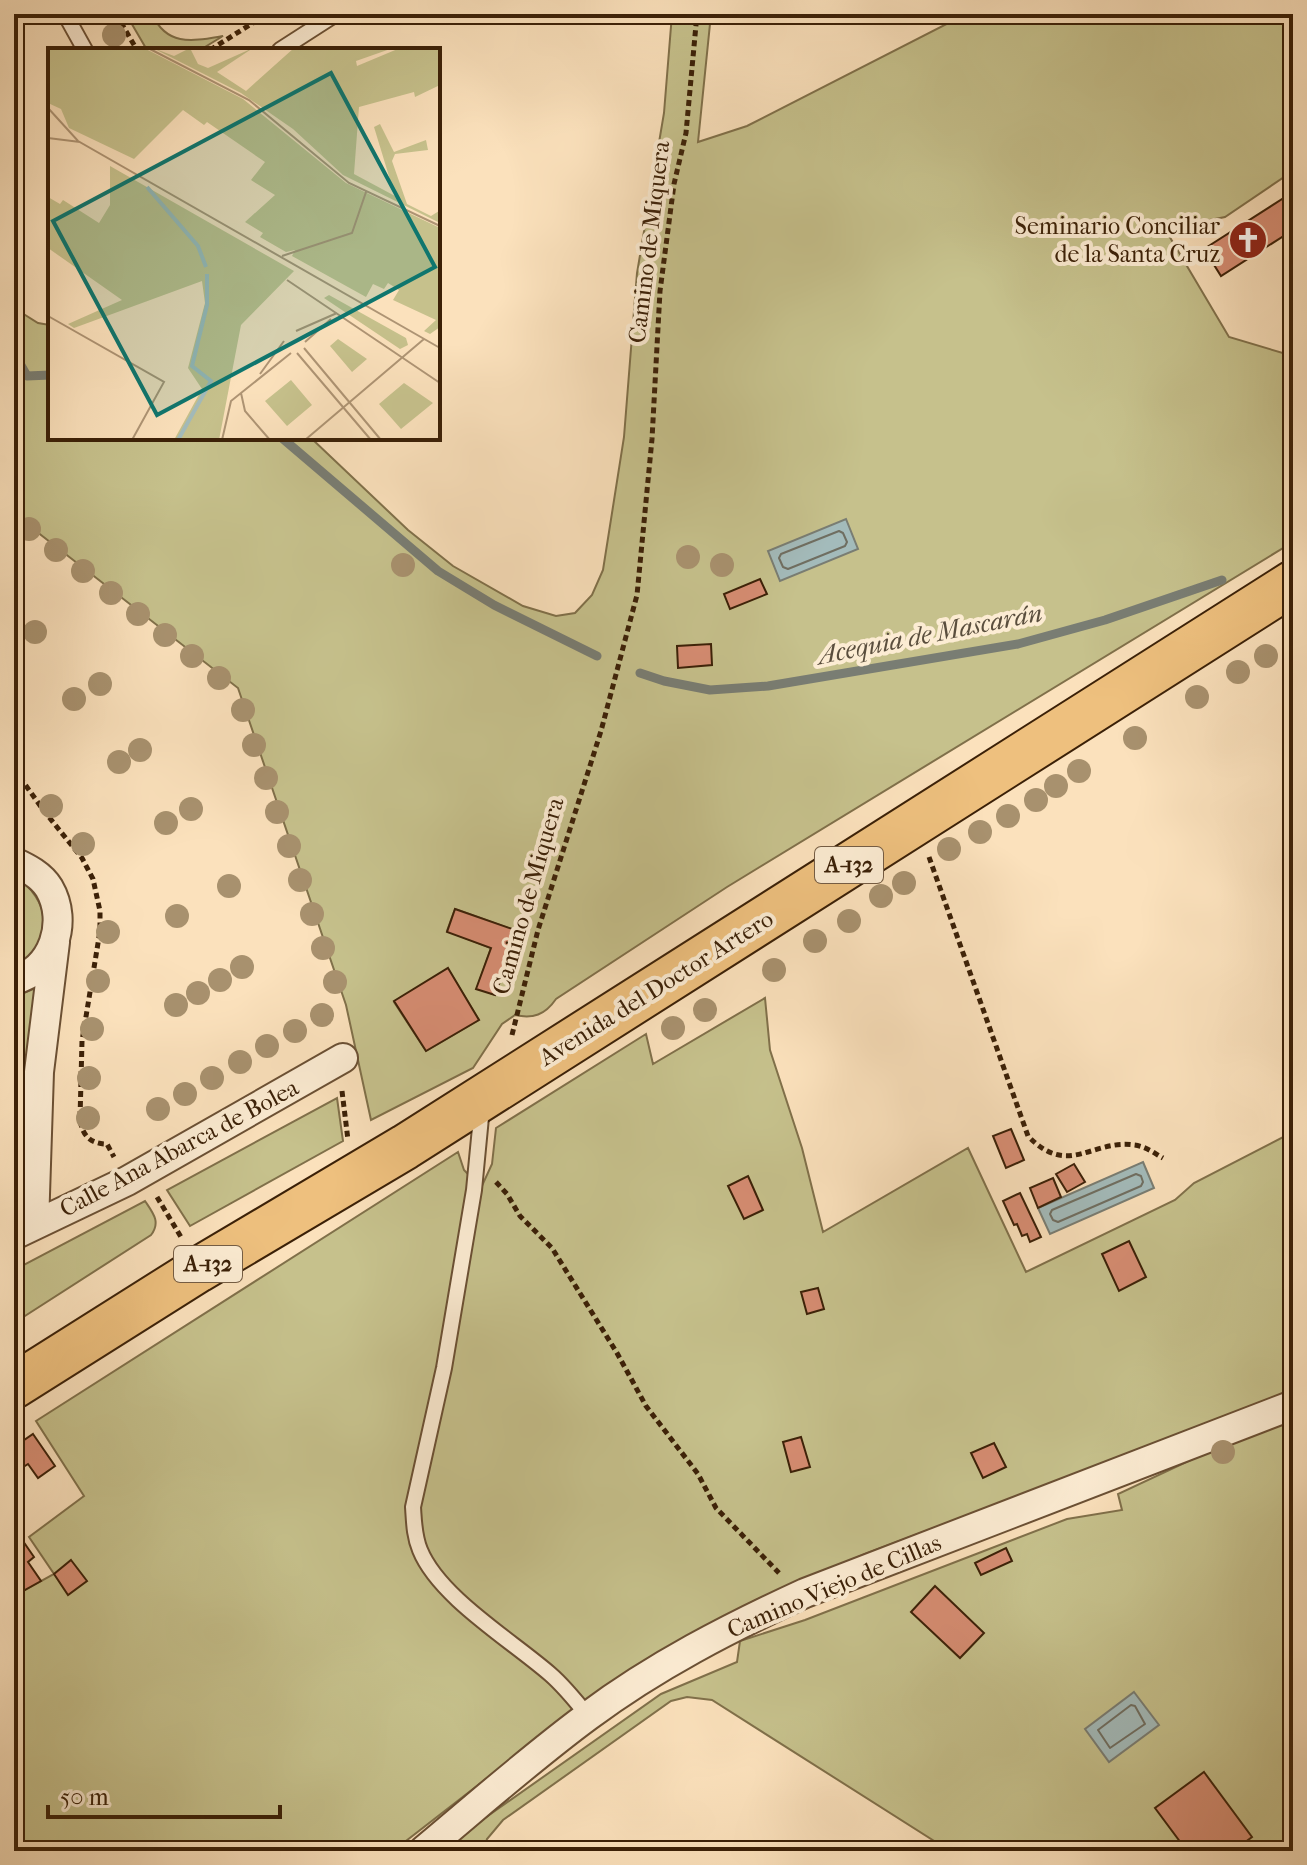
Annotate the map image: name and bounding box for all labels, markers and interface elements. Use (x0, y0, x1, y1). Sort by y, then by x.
inset map (48, 48, 440, 440)
street label: Camino de Miquera (623, 138, 675, 345)
place label: Seminario Conciliar de la Santa Cruz (1015, 212, 1221, 268)
church icon: Seminario Conciliar de la Santa Cruz (1227, 219, 1269, 261)
water label: Acequia de Mascarán (812, 597, 1045, 672)
street label: Camino de Miquera (486, 793, 570, 998)
road number: A-132 (815, 847, 883, 883)
street label: Avenida del Doctor Artero (533, 904, 778, 1072)
street label: Calle Ana Abarca de Bolea (55, 1073, 304, 1223)
road number: A-132 (174, 1246, 242, 1282)
street label: Camino Viejo de Cillas (723, 1528, 945, 1644)
scale bar (48, 1769, 280, 1819)
text: 50 m (60, 1783, 109, 1811)

